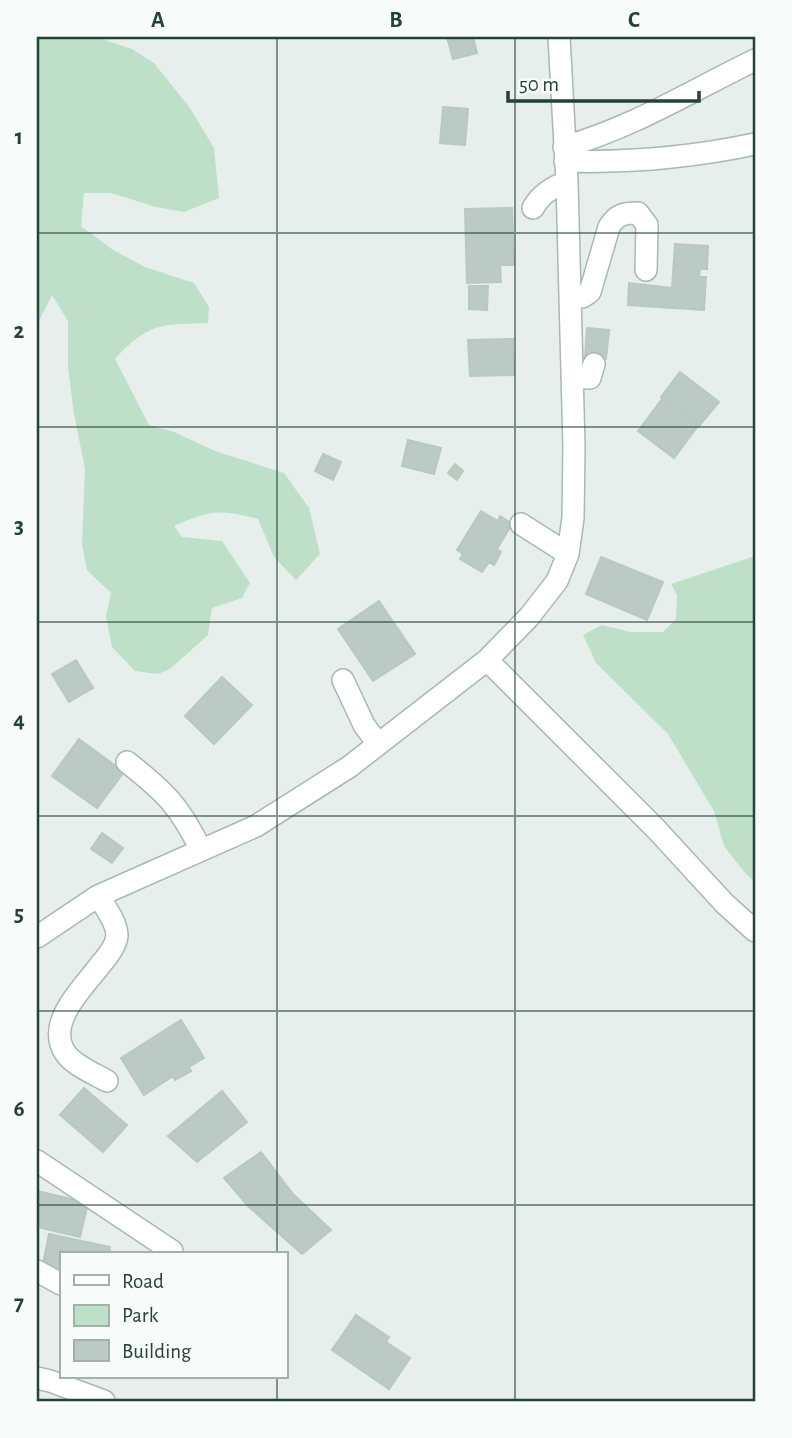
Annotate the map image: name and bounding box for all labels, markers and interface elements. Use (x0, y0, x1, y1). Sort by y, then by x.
text: A (151, 9, 165, 32)
text: B (389, 9, 403, 32)
text: C (628, 9, 640, 32)
scale bar (508, 60, 699, 104)
text: 50 m (519, 74, 559, 95)
text: 1 (15, 126, 23, 149)
text: 2 (14, 320, 25, 343)
text: 3 (14, 515, 24, 538)
text: 4 (13, 709, 25, 732)
text: 5 (14, 903, 24, 926)
text: 6 (13, 1098, 25, 1121)
legend (60, 1252, 287, 1378)
text: Road (122, 1271, 164, 1292)
text: 7 (14, 1292, 24, 1315)
text: Park (122, 1305, 159, 1326)
text: Building (122, 1341, 192, 1362)

